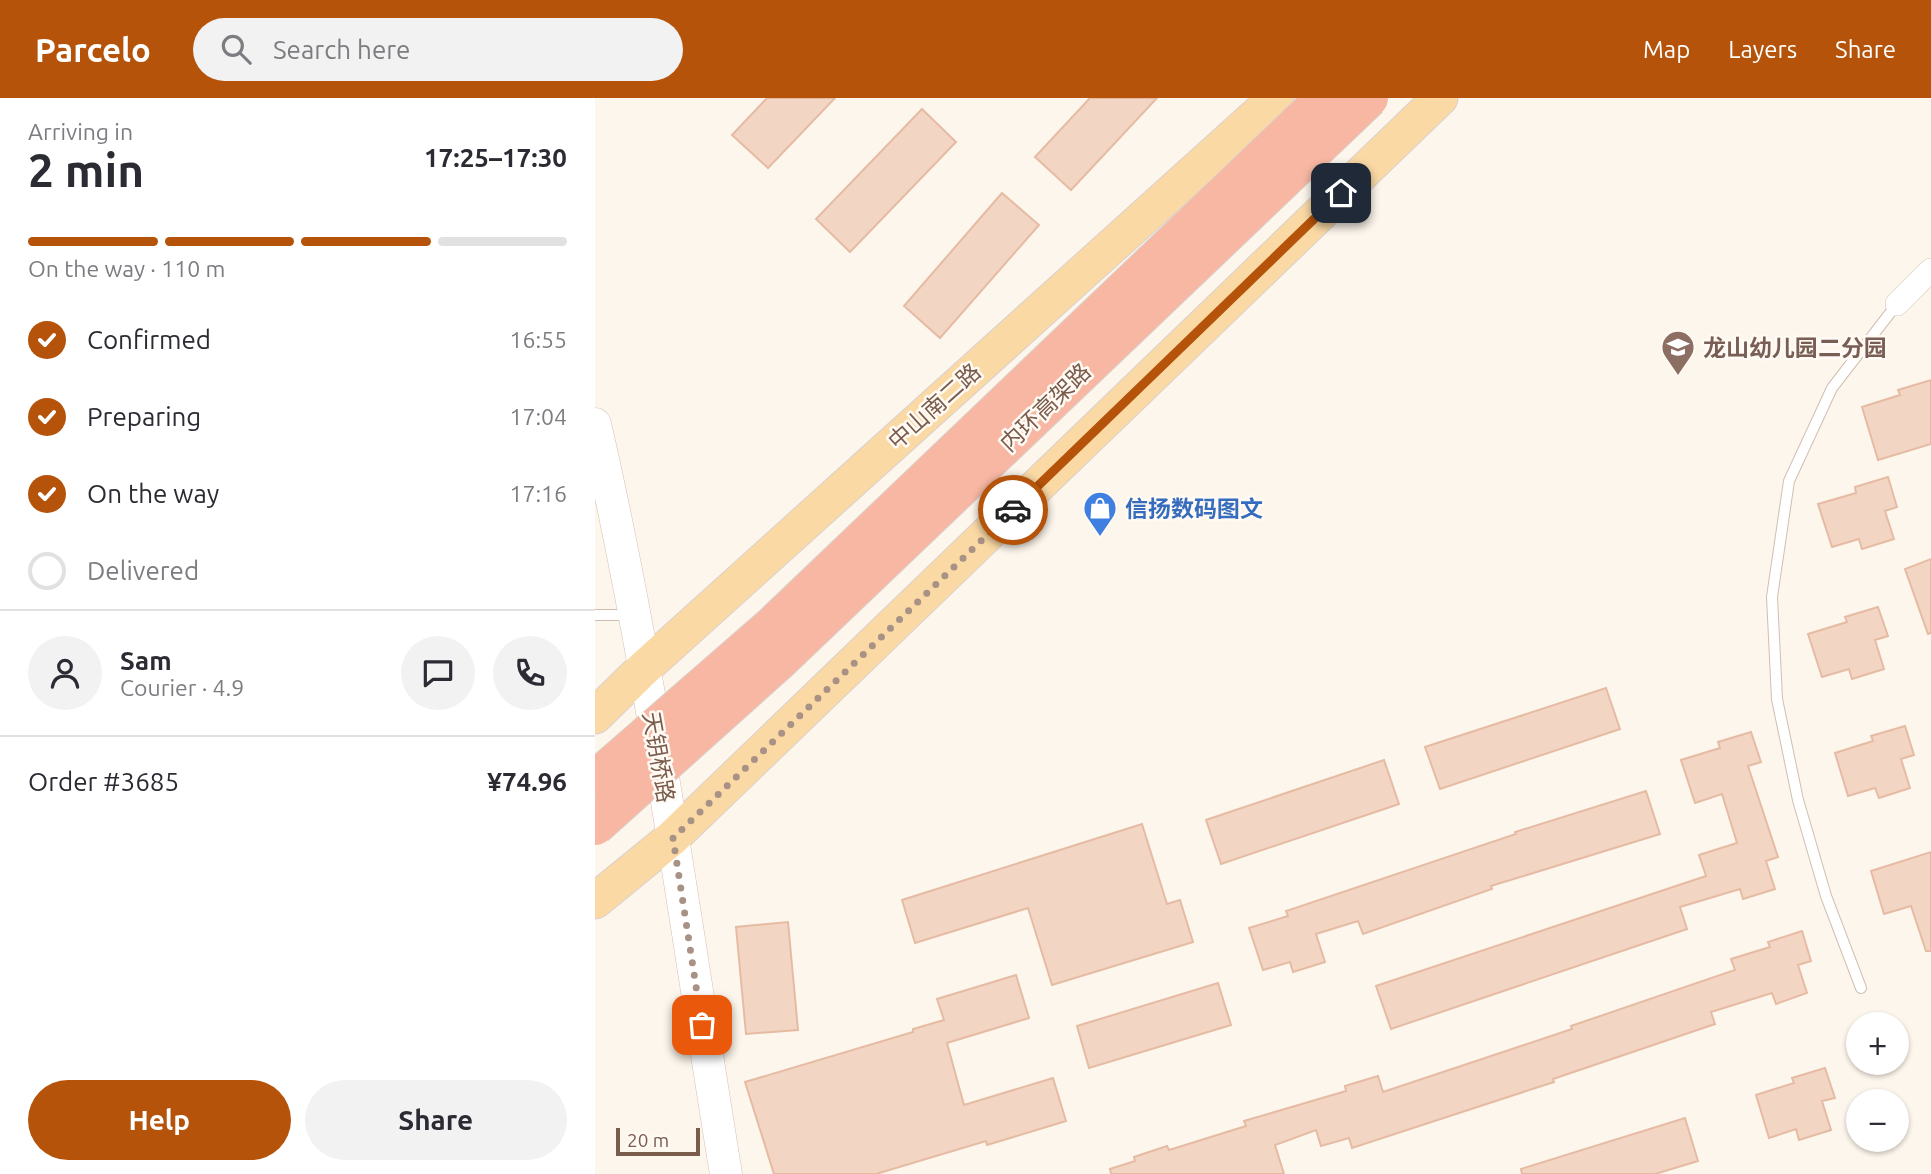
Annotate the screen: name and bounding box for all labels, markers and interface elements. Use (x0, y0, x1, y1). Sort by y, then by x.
search box (193, 18, 683, 81)
icon: search (217, 30, 255, 68)
text: Parcelo (35, 31, 151, 68)
text: Search here (273, 35, 410, 64)
text: Map (1643, 36, 1690, 63)
text: Layers (1728, 36, 1797, 63)
text: Share (1835, 36, 1896, 63)
text: Arriving in (28, 119, 133, 144)
text: 17:25–17:30 (424, 143, 567, 172)
text: 2 min (28, 144, 144, 196)
pin (1311, 163, 1371, 223)
icon: home (1322, 174, 1360, 212)
text: On the way · 110 m (28, 256, 225, 281)
icon: check (28, 321, 66, 359)
text: Confirmed (87, 325, 211, 354)
text: 16:55 (509, 327, 567, 352)
school or university icon: 龙山幼儿园二分园 (1659, 328, 1697, 377)
place label: 龙山幼儿园二分园 (1703, 335, 1887, 360)
street label: 中山南二路 (883, 358, 985, 454)
street label: 内环高架路 (995, 358, 1095, 456)
icon: check (28, 398, 66, 436)
text: Preparing (87, 402, 201, 431)
text: 17:04 (509, 404, 567, 429)
icon: check (28, 475, 66, 513)
courier (978, 475, 1048, 545)
text: On the way (87, 479, 219, 508)
text: 17:16 (509, 481, 567, 506)
shop icon: 信扬数码图文 (1081, 489, 1119, 538)
icon: car (994, 491, 1032, 529)
place label: 信扬数码图文 (1125, 496, 1263, 521)
text: Delivered (87, 556, 199, 585)
button: person (28, 636, 102, 710)
button: chat (401, 636, 475, 710)
button: phone (493, 636, 567, 710)
text: Sam (120, 646, 172, 675)
text: Courier · 4.9 (120, 675, 244, 700)
street label: 天钥桥路 (639, 710, 679, 804)
text: Order #3685 (28, 767, 179, 796)
text: ¥74.96 (487, 767, 567, 796)
pin (672, 995, 732, 1055)
icon: bag (683, 1006, 721, 1044)
map controls (1846, 1012, 1909, 1152)
button: + (1846, 1012, 1909, 1075)
button: Help (28, 1080, 291, 1160)
button: Share (305, 1080, 567, 1160)
button: − (1846, 1089, 1909, 1152)
scale bar (616, 1125, 700, 1157)
text: 20 m (627, 1129, 669, 1151)

